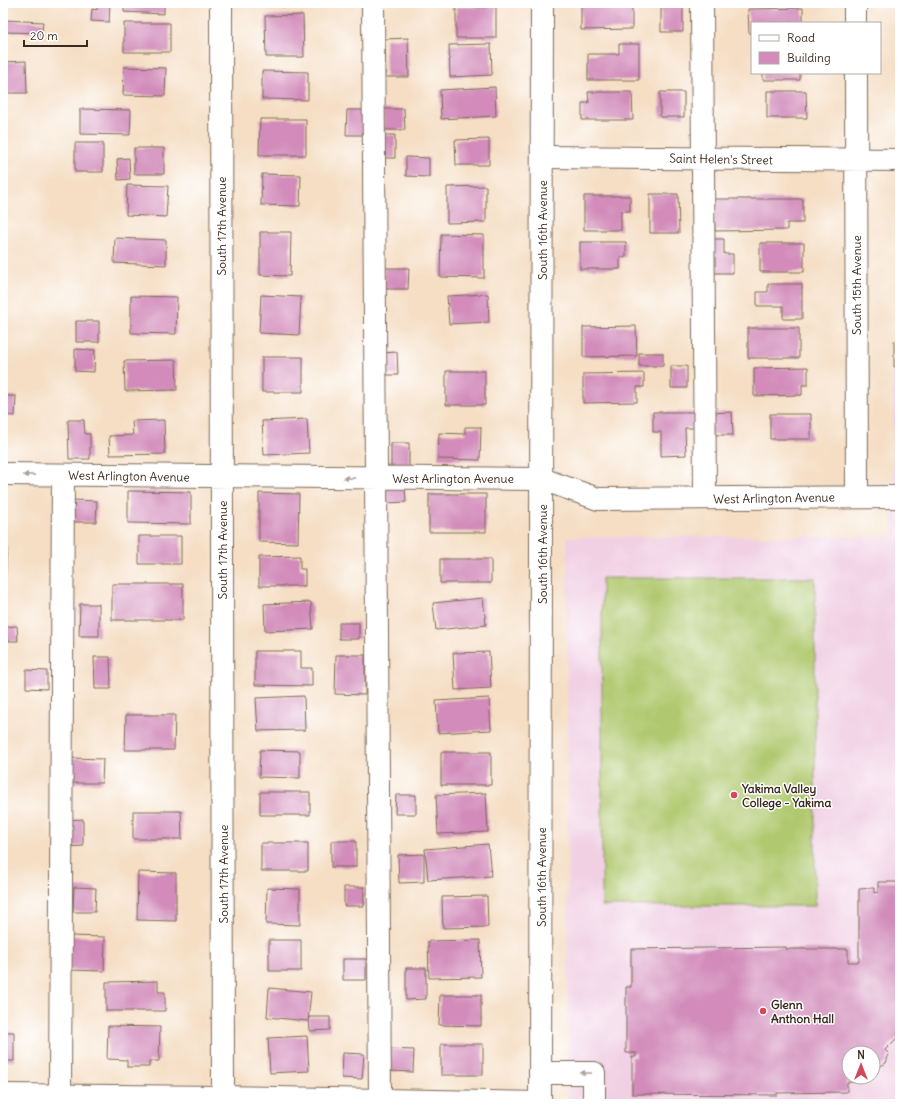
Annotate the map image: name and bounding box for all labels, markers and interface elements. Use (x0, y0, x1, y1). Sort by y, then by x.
scale bar (24, 22, 87, 48)
legend (751, 22, 881, 74)
text: 20 m (30, 28, 58, 43)
text: Road (787, 30, 815, 45)
text: Building (787, 50, 831, 65)
street label: Saint Helen's Street (669, 151, 773, 167)
street label: South 17th Avenue (214, 177, 229, 275)
street label: South 16th Avenue (535, 180, 550, 280)
street label: South 15th Avenue (849, 235, 864, 335)
street label: West Arlington Avenue (68, 467, 190, 485)
street label: West Arlington Avenue (392, 471, 514, 486)
one-way arrow (22, 472, 35, 478)
one-way arrow (343, 474, 355, 481)
street label: West Arlington Avenue (713, 489, 835, 507)
street label: South 17th Avenue (215, 501, 230, 599)
street label: South 16th Avenue (535, 504, 550, 604)
place label: Yakima Valley College - Yakima (741, 781, 831, 811)
marker: Yakima Valley College - Yakima (729, 790, 739, 800)
street label: South 17th Avenue (216, 825, 231, 923)
street label: South 16th Avenue (534, 827, 549, 927)
place label: Glenn Anthon Hall (771, 997, 834, 1026)
marker: Glenn Anthon Hall (758, 1006, 768, 1016)
north arrow (841, 1045, 881, 1085)
text: N (857, 1048, 865, 1062)
one-way arrow (579, 1070, 592, 1076)

